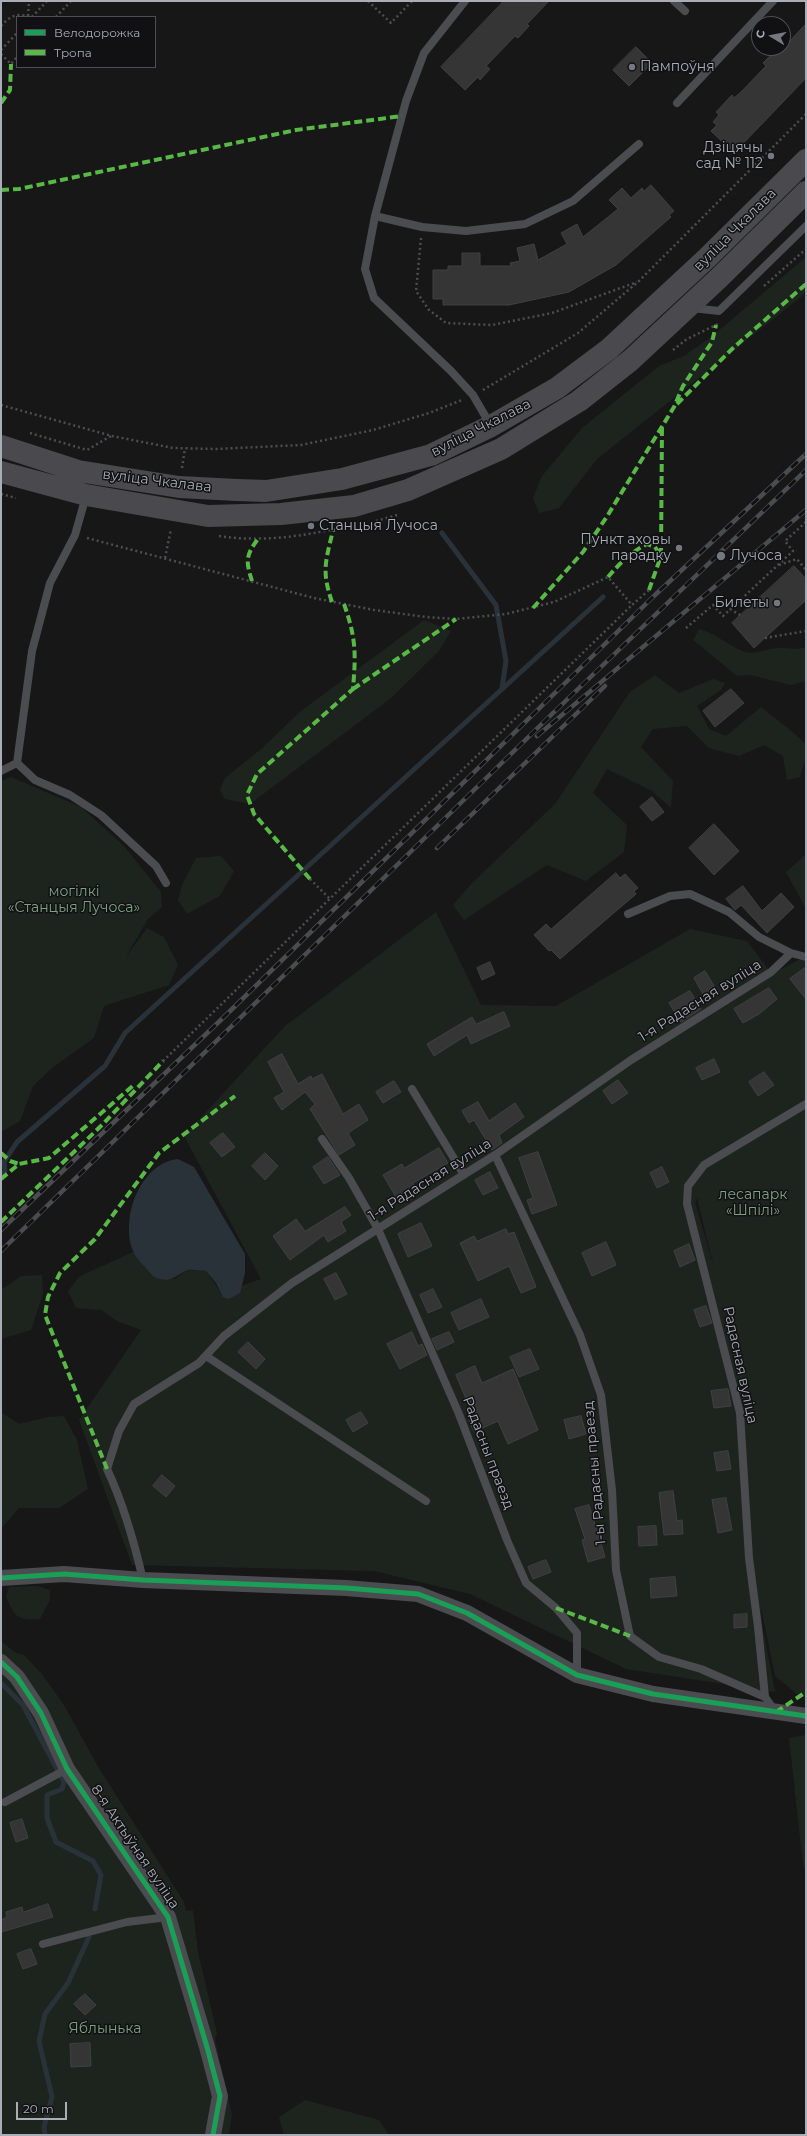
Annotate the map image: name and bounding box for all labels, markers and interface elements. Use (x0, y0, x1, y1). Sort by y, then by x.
legend (16, 16, 156, 68)
north arrow (751, 16, 791, 56)
text: Велодорожка (54, 25, 140, 40)
text: С (753, 29, 768, 39)
text: Тропа (54, 45, 92, 60)
place label: Пампоўня (640, 59, 715, 75)
marker: Пампоўня (627, 62, 637, 72)
place label: Дзіцячы сад № 112 (696, 140, 763, 172)
marker: Дзіцячы сад № 112 (766, 151, 776, 161)
street label: вуліца Чкалава (690, 185, 780, 275)
street label: вуліца Чкалава (428, 396, 534, 460)
street label: вуліца Чкалава (101, 466, 213, 496)
place label: Станцыя Лучоса (319, 518, 438, 534)
marker: Станцыя Лучоса (306, 521, 316, 531)
place label: Пункт аховы парадку (580, 532, 671, 564)
marker: Пункт аховы парадку (674, 543, 684, 553)
place label: Лучоса (730, 548, 782, 564)
marker: Лучоса (715, 550, 727, 562)
place label: Билеты (714, 595, 769, 611)
marker: Билеты (772, 598, 782, 608)
park label: могілкі «Станцыя Лучоса» (8, 884, 140, 916)
street label: 1-я Радасная вуліца (636, 956, 764, 1046)
street label: 1-я Радасная вуліца (366, 1135, 494, 1225)
park label: лесапарк «Шпілі» (719, 1187, 787, 1220)
street label: Радасная вуліца (719, 1305, 761, 1425)
street label: Радасны праезд (459, 1394, 517, 1512)
street label: 1-ы Радасны праезд (580, 1400, 610, 1546)
street label: 8-я Актыўная вуліца (87, 1782, 183, 1912)
park label: Яблынька (69, 2021, 141, 2037)
scale bar (18, 2094, 69, 2120)
text: 20 m (23, 2101, 54, 2116)

